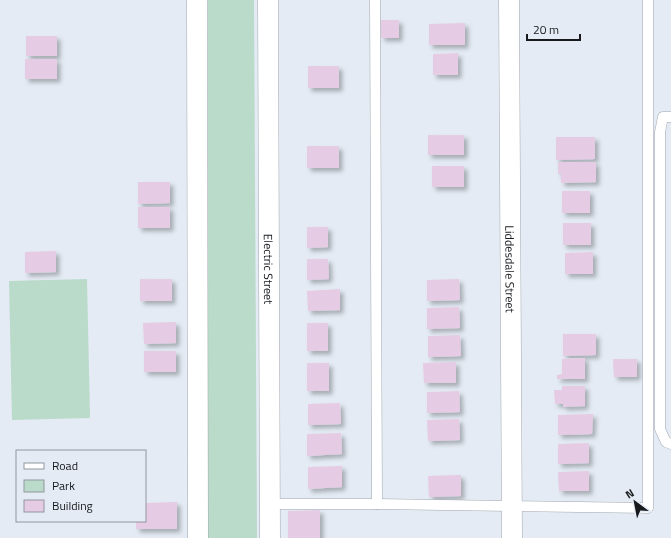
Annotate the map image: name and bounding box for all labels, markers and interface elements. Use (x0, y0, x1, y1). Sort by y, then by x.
scale bar (527, 16, 580, 42)
text: 20 m (533, 20, 559, 39)
street label: Liddesdale Street (501, 225, 520, 314)
street label: Electric Street (259, 234, 279, 305)
legend (16, 450, 146, 522)
text: Road (52, 456, 78, 475)
text: Park (52, 476, 75, 495)
north arrow (615, 482, 655, 522)
text: N (622, 485, 637, 502)
text: Building (52, 496, 93, 515)

